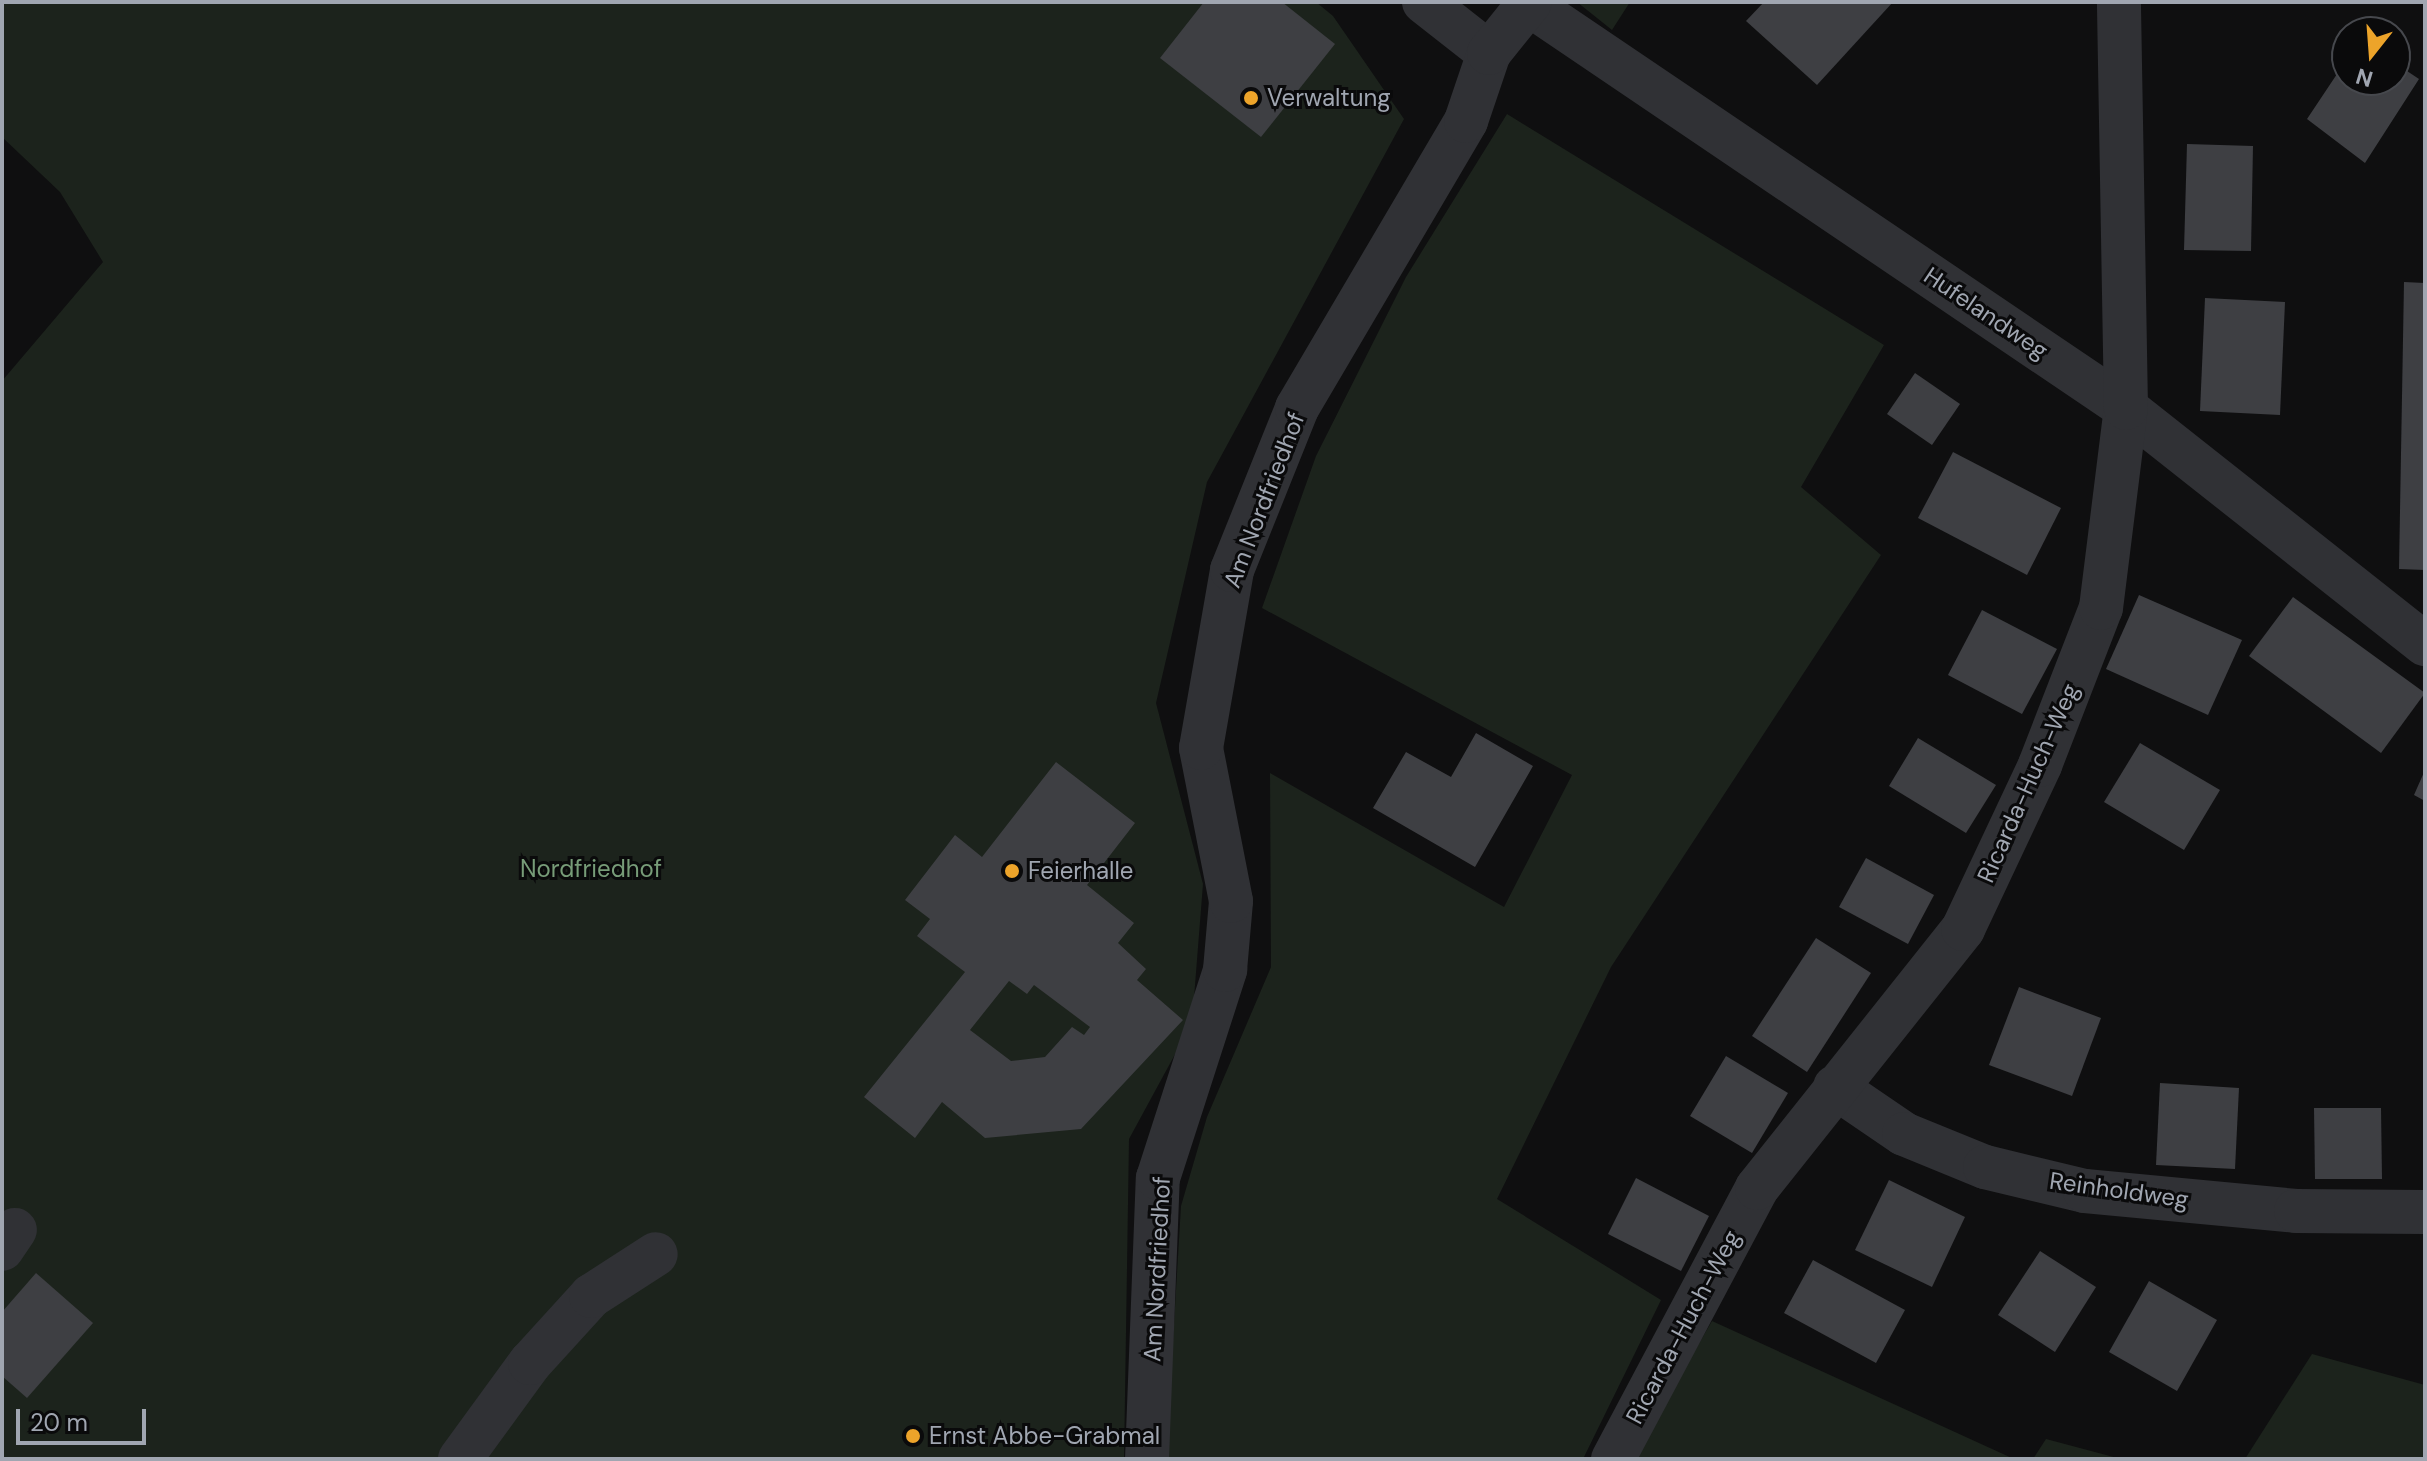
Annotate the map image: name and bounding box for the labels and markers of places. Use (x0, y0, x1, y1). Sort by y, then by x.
place label: Verwaltung (1267, 84, 1391, 112)
marker: Verwaltung (1242, 89, 1260, 107)
place label: Feierhalle (1028, 857, 1133, 885)
marker: Feierhalle (1003, 862, 1021, 880)
place label: Ernst Abbe-Grabmal (929, 1422, 1160, 1450)
marker: Ernst Abbe-Grabmal (904, 1427, 922, 1445)

